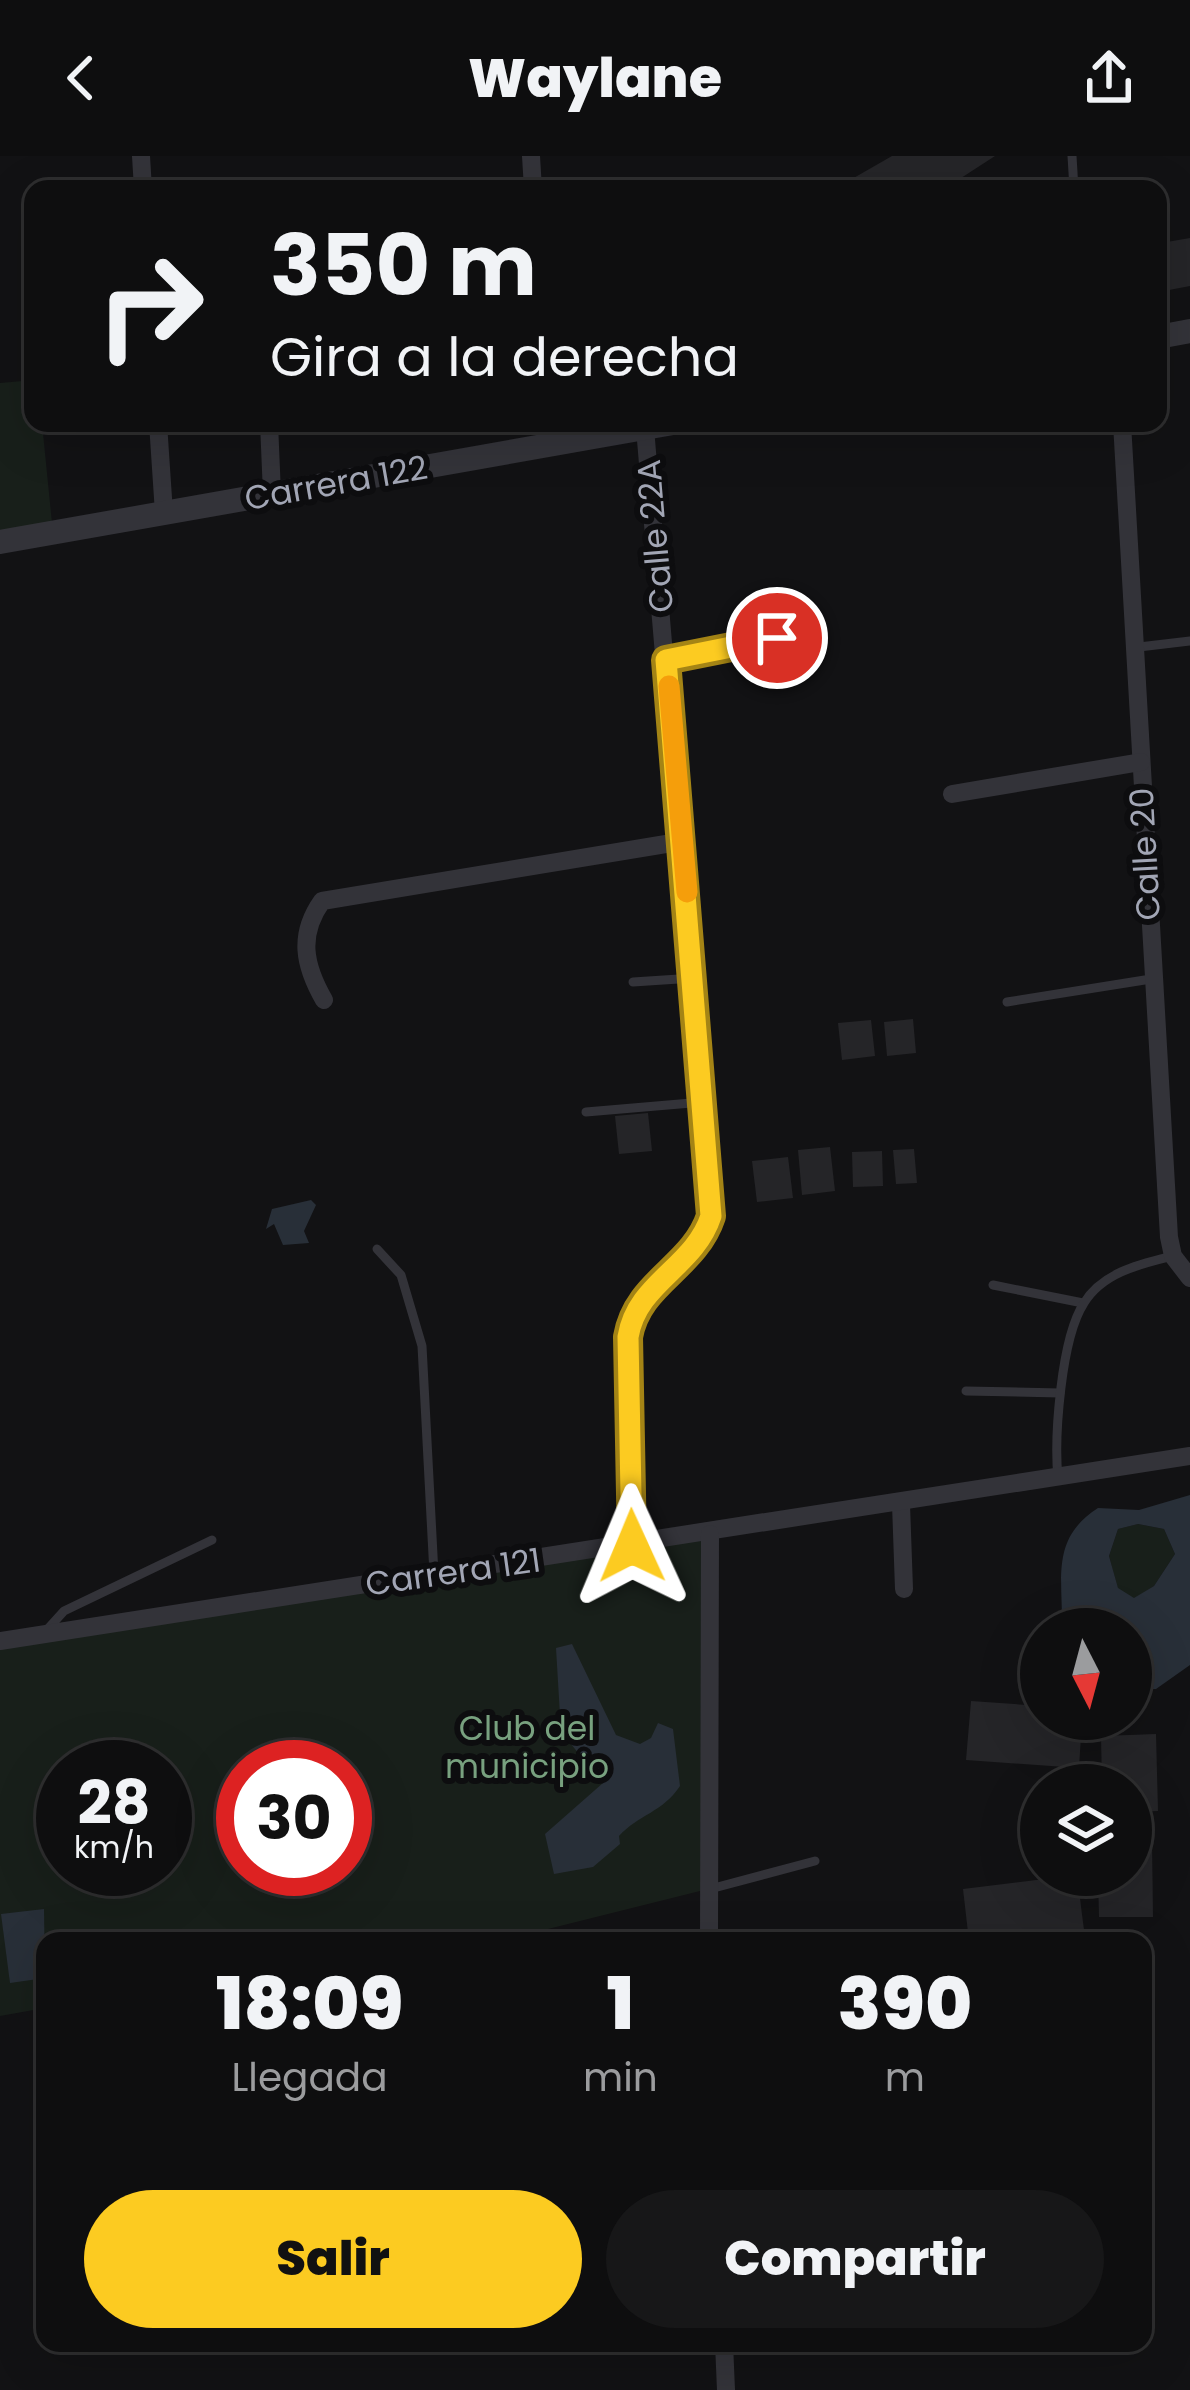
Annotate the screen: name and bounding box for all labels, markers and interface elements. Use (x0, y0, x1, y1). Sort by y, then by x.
text: Waylane (468, 40, 722, 116)
icon: back (48, 45, 114, 111)
icon: share (1076, 45, 1142, 111)
text: 350 m (270, 207, 537, 324)
icon: right (72, 228, 228, 384)
text: Gira a la derecha (270, 319, 739, 395)
street label: Carrera 122 (241, 444, 431, 522)
street label: Calle 22A (625, 458, 685, 614)
pin (726, 587, 828, 689)
icon: arrive (744, 605, 810, 671)
street label: Calle 20 (1118, 786, 1172, 922)
position arrow (569, 1483, 695, 1609)
street label: Carrera 121 (362, 1536, 544, 1608)
north arrow (1020, 1608, 1152, 1740)
map controls (1020, 1608, 1152, 1896)
park label: Club del municipio (445, 1705, 609, 1790)
speed limit sign: 30 (216, 1740, 372, 1896)
text: 28 (77, 1761, 151, 1845)
button: layers (1020, 1764, 1152, 1896)
text: km/h (74, 1826, 154, 1869)
text: 18:09 (216, 1953, 403, 2054)
text: 1 (606, 1953, 634, 2054)
text: 390 (837, 1953, 972, 2054)
text: Llegada (231, 2050, 388, 2105)
text: min (583, 2050, 658, 2105)
text: m (885, 2050, 925, 2105)
button: Salir (84, 2190, 582, 2328)
button: Compartir (606, 2190, 1104, 2328)

